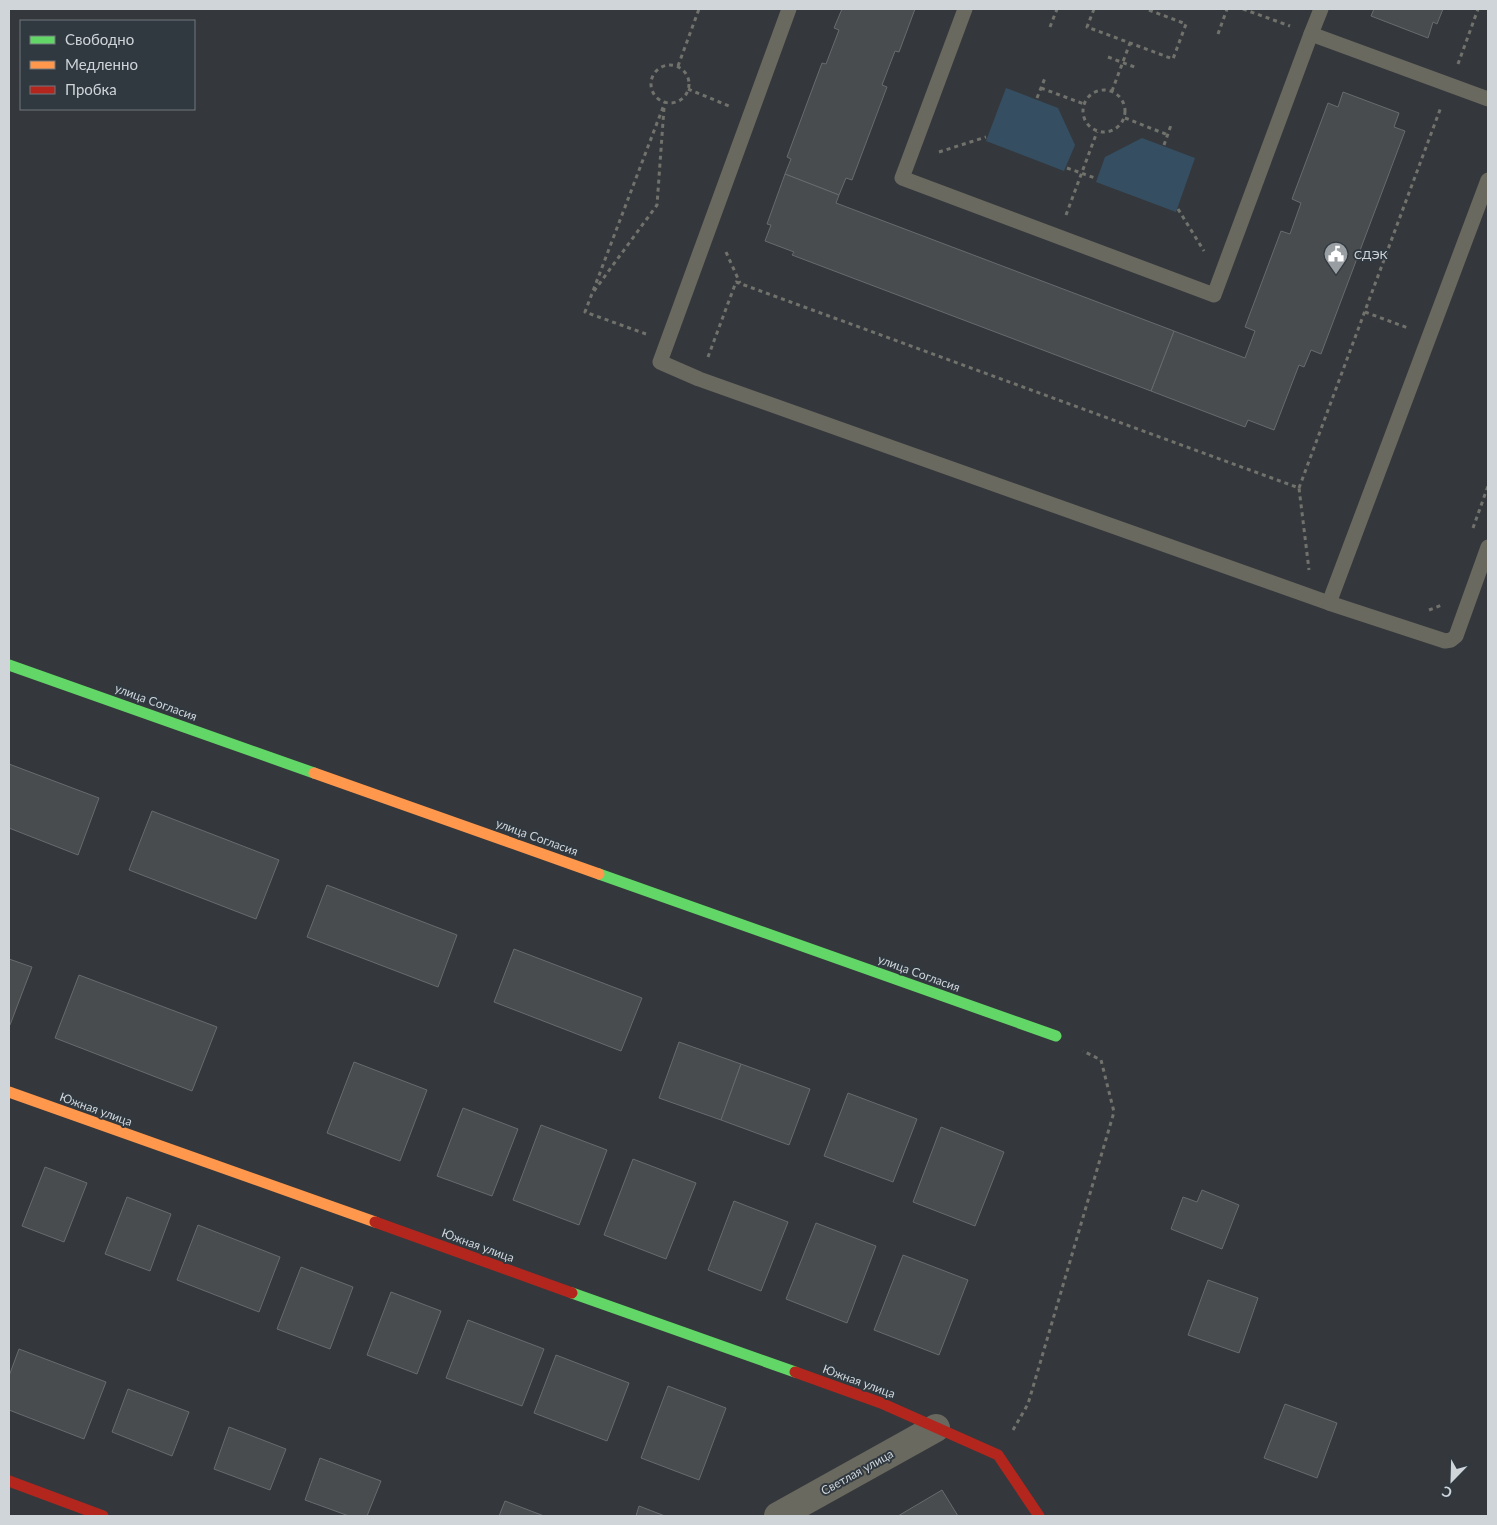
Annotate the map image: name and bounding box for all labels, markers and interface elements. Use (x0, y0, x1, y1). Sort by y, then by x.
legend (20, 20, 195, 110)
text: Свободно (65, 30, 134, 48)
text: Медленно (65, 55, 138, 73)
text: Пробка (65, 80, 117, 98)
public building icon: СДЭК (1323, 241, 1349, 275)
place label: СДЭК (1354, 247, 1388, 262)
street label: улица Согласия (113, 680, 199, 724)
street label: улица Согласия (494, 815, 580, 859)
street label: улица Согласия (876, 951, 962, 995)
street label: Южная улица (58, 1089, 134, 1129)
street label: Южная улица (440, 1225, 516, 1265)
street label: Южная улица (821, 1361, 897, 1401)
street label: Светлая улица (818, 1446, 896, 1498)
north arrow (1427, 1455, 1477, 1505)
text: С (1438, 1483, 1454, 1502)

